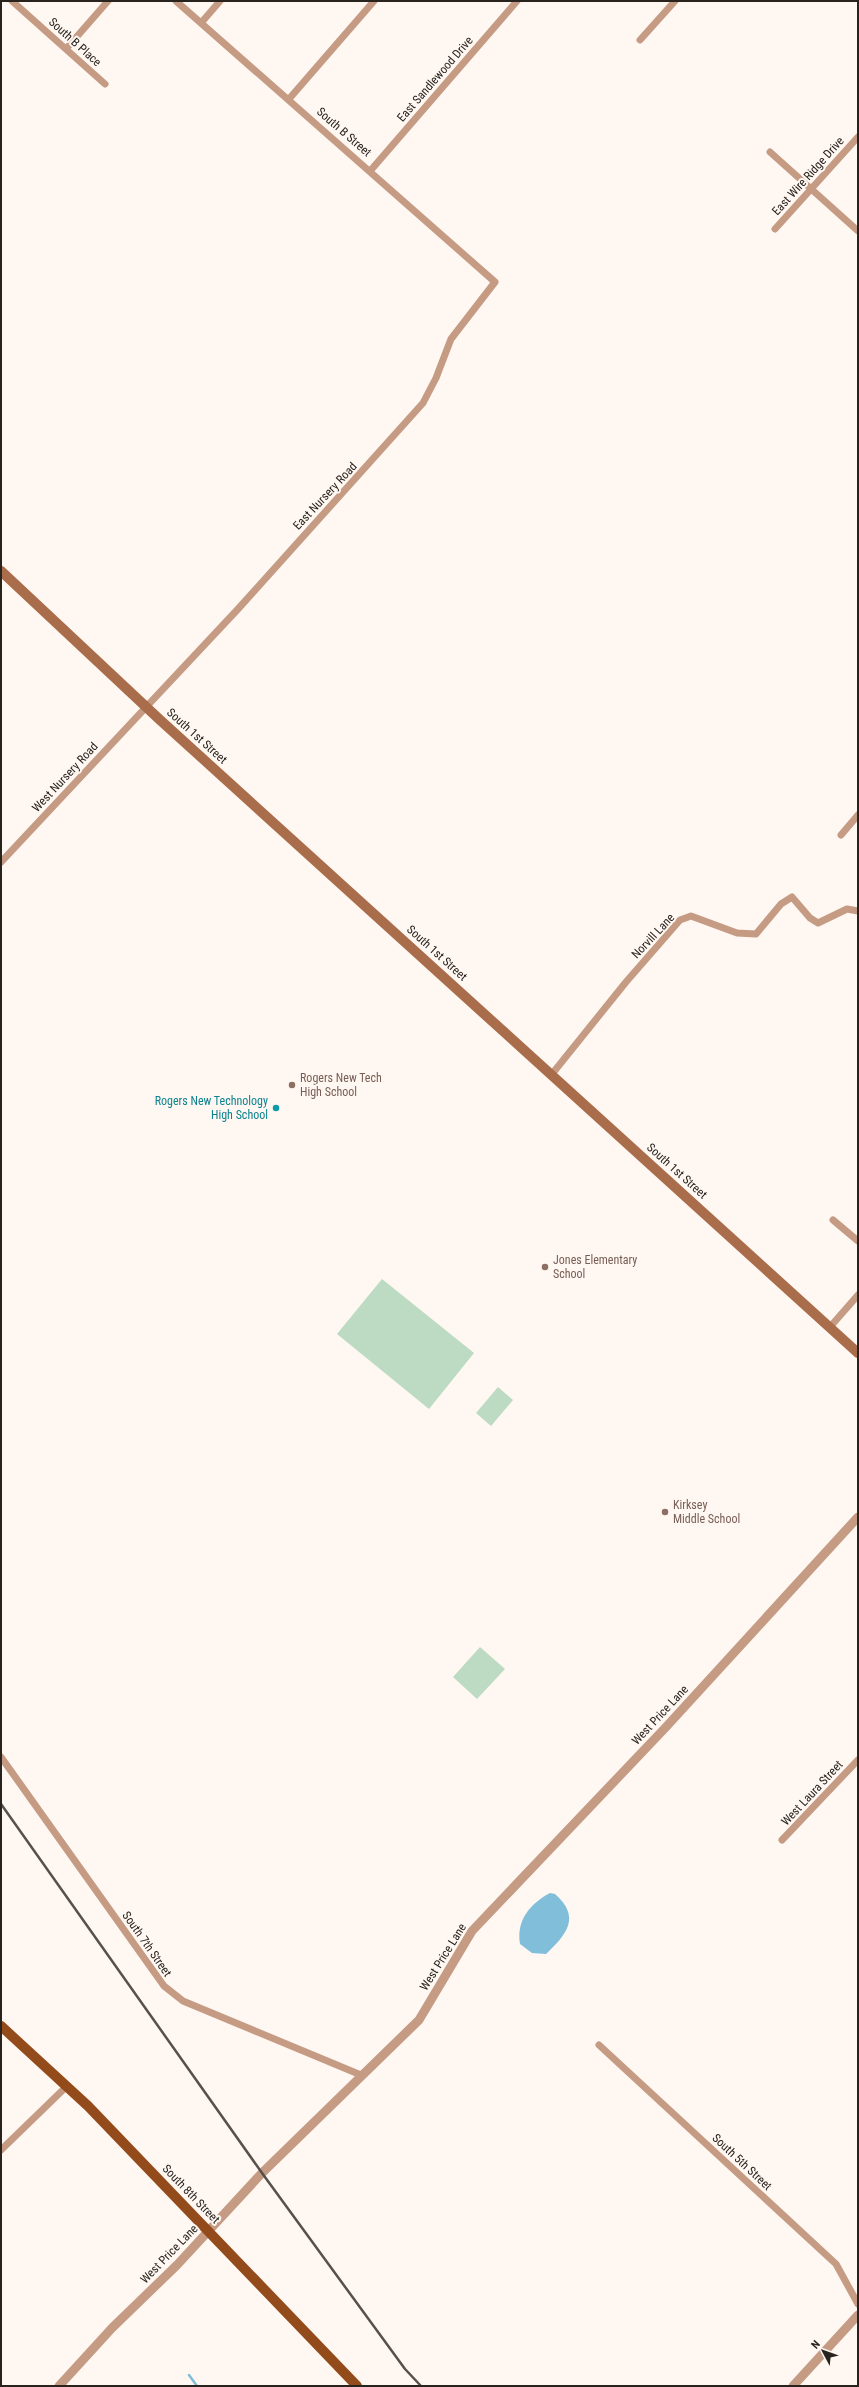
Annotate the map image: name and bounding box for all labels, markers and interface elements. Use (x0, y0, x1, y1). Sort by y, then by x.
street label: South B Place (46, 15, 104, 69)
street label: East Sandlewood Drive (394, 33, 476, 124)
street label: South B Street (314, 105, 374, 160)
street label: East Wire Ridge Drive (769, 134, 847, 218)
street label: East Nursery Road (290, 459, 360, 533)
street label: South 1st Street (164, 705, 230, 767)
street label: West Nursery Road (29, 739, 101, 815)
street label: Norvill Lane (629, 910, 678, 961)
street label: South 1st Street (404, 922, 470, 984)
place label: Rogers New Tech High School (300, 1071, 382, 1099)
marker: Rogers New Tech High School (287, 1080, 297, 1090)
place label: Rogers New Technology High School (155, 1094, 268, 1122)
marker: Rogers New Technology High School (271, 1103, 281, 1113)
street label: South 1st Street (644, 1140, 710, 1202)
place label: Jones Elementary School (553, 1253, 637, 1281)
marker: Jones Elementary School (540, 1262, 550, 1272)
place label: Kirksey Middle School (673, 1498, 740, 1526)
marker: Kirksey Middle School (660, 1507, 670, 1517)
street label: West Price Lane (629, 1682, 691, 1748)
street label: West Laura Street (778, 1757, 846, 1828)
street label: South 7th Street (119, 1909, 175, 1980)
street label: West Price Lane (417, 1921, 469, 1993)
street label: South 5th Street (709, 2131, 775, 2193)
street label: South 8th Street (159, 2162, 223, 2227)
street label: West Price Lane (137, 2221, 201, 2286)
north arrow (803, 2331, 843, 2371)
text: N (809, 2338, 823, 2352)

